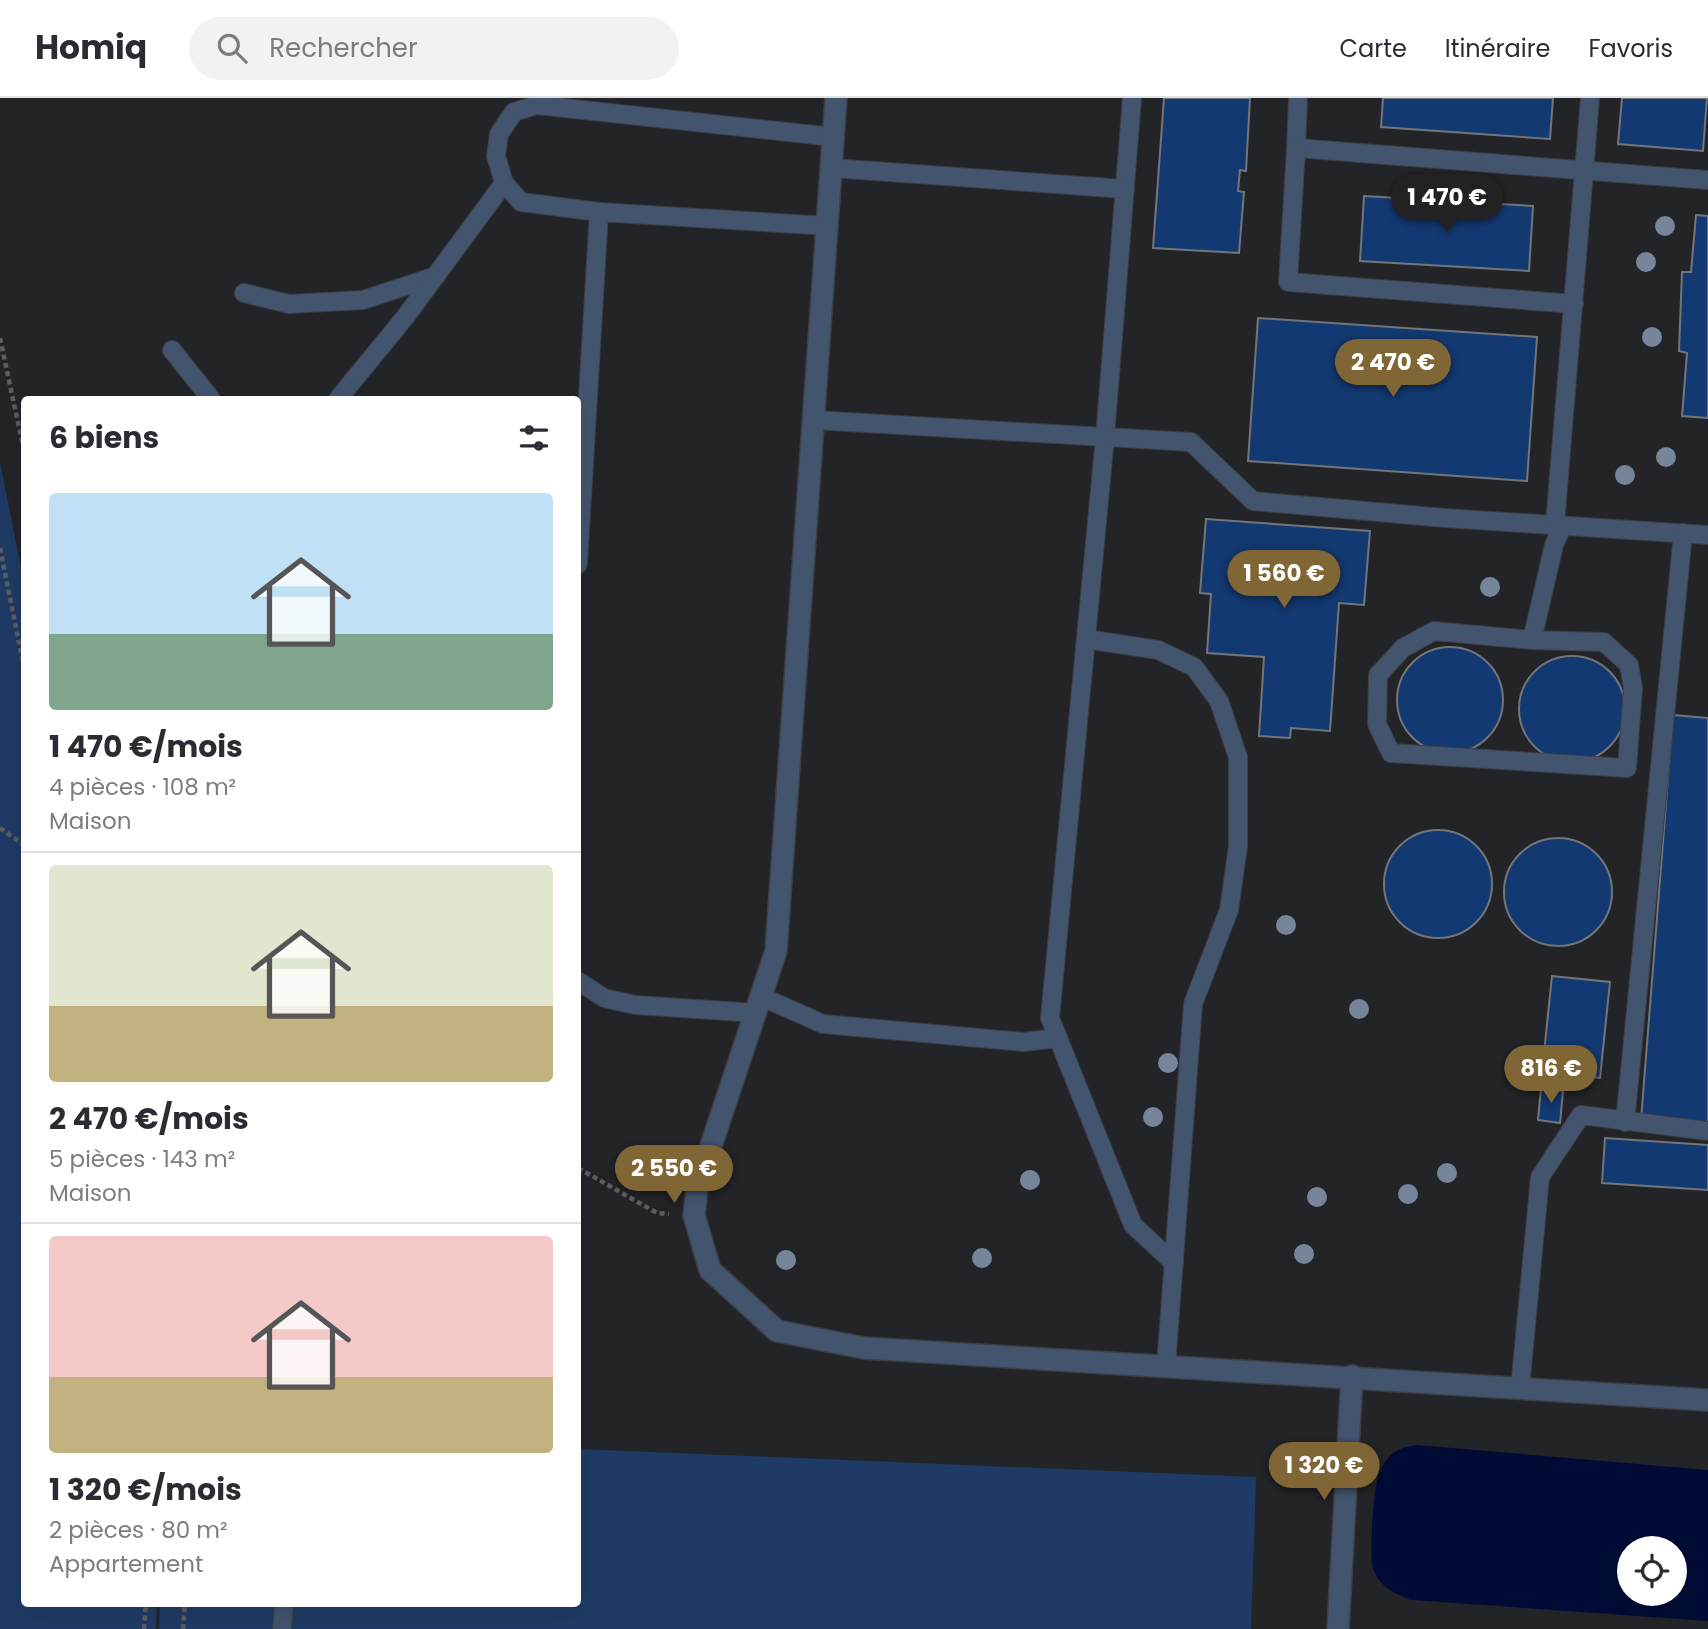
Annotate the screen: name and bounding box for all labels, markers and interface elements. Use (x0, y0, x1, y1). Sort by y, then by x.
search box (189, 17, 679, 80)
text: Homiq (35, 24, 147, 71)
icon: search (213, 29, 251, 67)
text: Rechercher (269, 30, 418, 66)
text: Carte (1339, 32, 1407, 65)
text: Itinéraire (1445, 32, 1550, 65)
text: Favoris (1588, 32, 1673, 65)
pin: 1 470 € (1382, 174, 1512, 234)
text: 1 470 € (1407, 181, 1487, 213)
pin: 2 470 € (1328, 340, 1458, 399)
text: 2 470 € (1351, 346, 1435, 378)
text: 6 biens (49, 416, 159, 459)
icon: filters (515, 419, 553, 457)
icon: home (238, 539, 364, 665)
pin: 1 560 € (1219, 550, 1349, 610)
text: 1 560 € (1243, 557, 1325, 589)
text: 1 470 €/mois (49, 725, 243, 768)
text: 4 pièces · 108 m² (49, 771, 236, 803)
text: Maison (49, 805, 131, 837)
icon: home (238, 911, 364, 1037)
pin: 816 € (1502, 1046, 1600, 1105)
text: 816 € (1520, 1052, 1582, 1084)
text: 2 470 €/mois (49, 1097, 249, 1140)
text: 5 pièces · 143 m² (49, 1143, 235, 1175)
pin: 2 550 € (609, 1146, 739, 1205)
text: 2 550 € (631, 1152, 717, 1184)
text: Maison (49, 1177, 131, 1209)
icon: home (238, 1282, 364, 1408)
pin: 1 320 € (1259, 1442, 1389, 1502)
text: 1 320 € (1285, 1449, 1363, 1481)
text: 1 320 €/mois (49, 1468, 242, 1511)
text: 2 pièces · 80 m² (49, 1514, 228, 1546)
map controls (1617, 1536, 1687, 1606)
button: locate (1617, 1536, 1687, 1606)
text: Appartement (49, 1548, 203, 1580)

